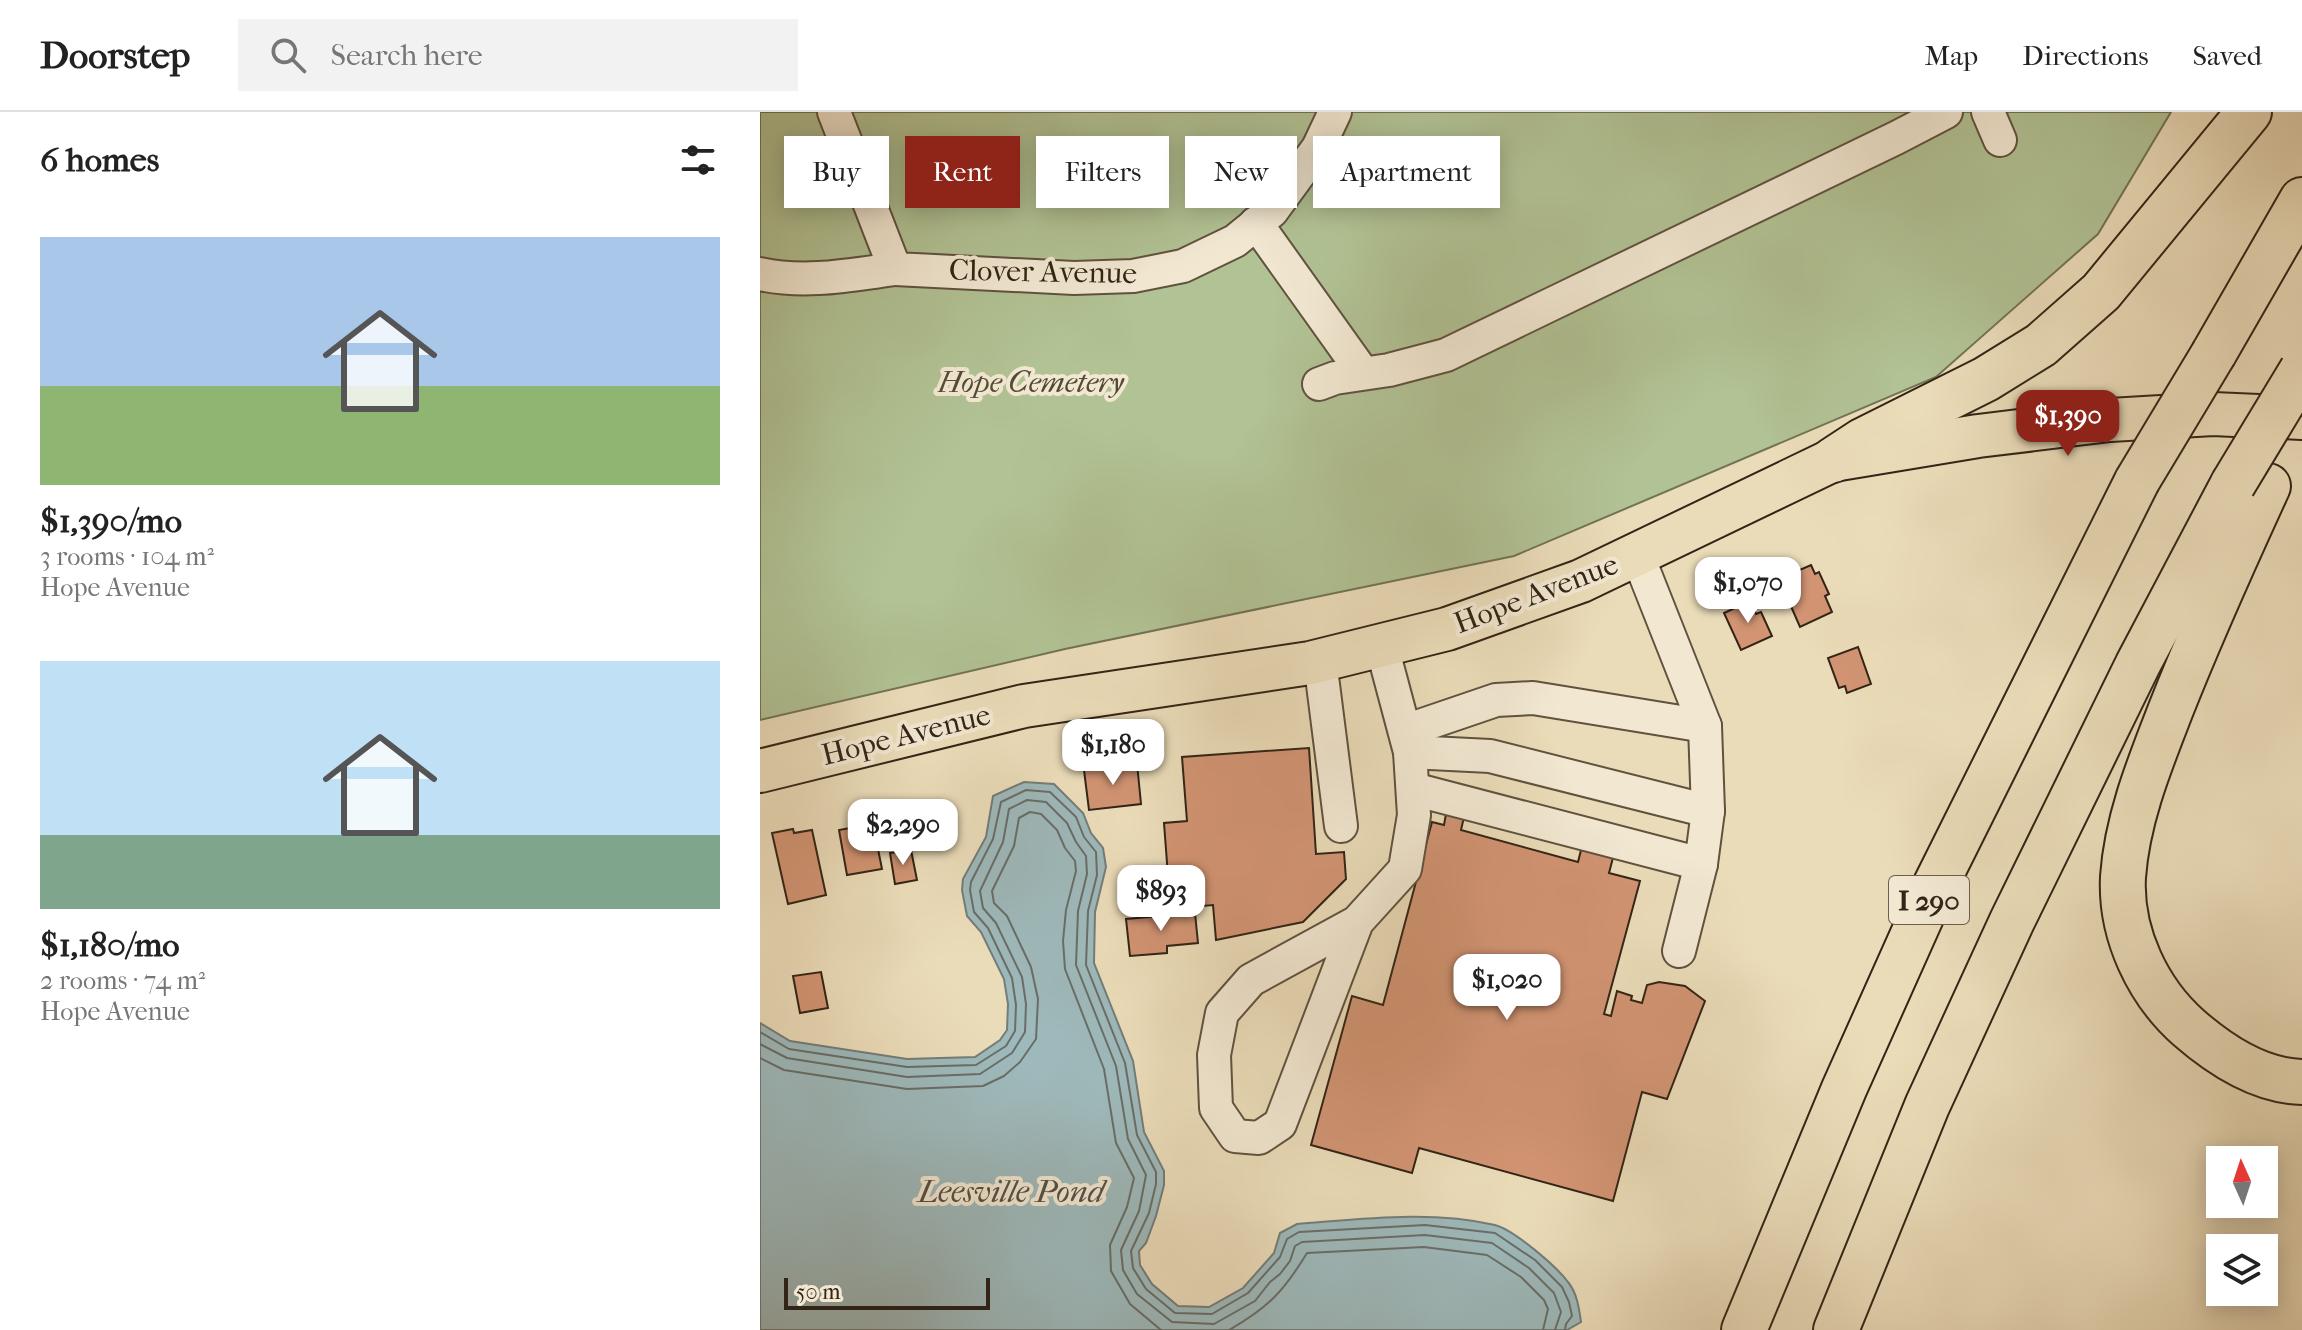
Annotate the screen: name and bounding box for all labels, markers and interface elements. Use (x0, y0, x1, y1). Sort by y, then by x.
search box (238, 19, 798, 91)
text: Doorstep (40, 33, 190, 78)
icon: search (266, 33, 310, 77)
text: Search here (330, 38, 483, 73)
text: Map (1925, 39, 1978, 72)
text: Directions (2022, 39, 2149, 72)
text: Saved (2193, 39, 2262, 72)
chip: Buy (784, 136, 889, 208)
chip: Rent (905, 136, 1020, 208)
chip: Filters (1036, 136, 1169, 208)
chip: New (1185, 136, 1297, 208)
chip: Apartment (1313, 136, 1500, 208)
icon: filters (676, 138, 720, 182)
text: 6 homes (40, 140, 159, 180)
street label: Clover Avenue (949, 253, 1138, 291)
icon: home (308, 289, 452, 433)
park label: Hope Cemetery (937, 365, 1124, 400)
pin: $1,390 (2003, 390, 2133, 458)
text: $1,390 (2034, 400, 2102, 431)
text: $1,390/mo (40, 501, 182, 541)
text: 3 rooms · 104 m² (40, 541, 214, 572)
street label: Hope Avenue (1449, 547, 1623, 641)
pin: $1,070 (1683, 557, 1813, 625)
text: $1,070 (1713, 567, 1783, 598)
text: Hope Avenue (40, 572, 190, 603)
street label: Hope Avenue (818, 697, 994, 773)
icon: home (308, 713, 452, 857)
pin: $1,180 (1048, 719, 1178, 787)
text: $1,180 (1080, 729, 1146, 760)
pin: $2,290 (838, 799, 968, 867)
text: $2,290 (866, 809, 940, 840)
pin: $893 (1114, 865, 1208, 933)
text: $893 (1135, 875, 1187, 906)
road number: I 290 (1889, 876, 1969, 924)
text: $1,180/mo (40, 925, 180, 965)
pin: $1,020 (1442, 954, 1572, 1022)
text: $1,020 (1471, 964, 1543, 995)
text: 2 rooms · 74 m² (40, 965, 205, 996)
text: Hope Avenue (40, 996, 190, 1027)
north arrow (2206, 1146, 2278, 1218)
map controls (2206, 1146, 2278, 1306)
water label: Leesville Pond (916, 1173, 1108, 1210)
button: layers (2206, 1234, 2278, 1306)
scale bar (784, 1274, 990, 1310)
text: 50 m (796, 1279, 841, 1305)

